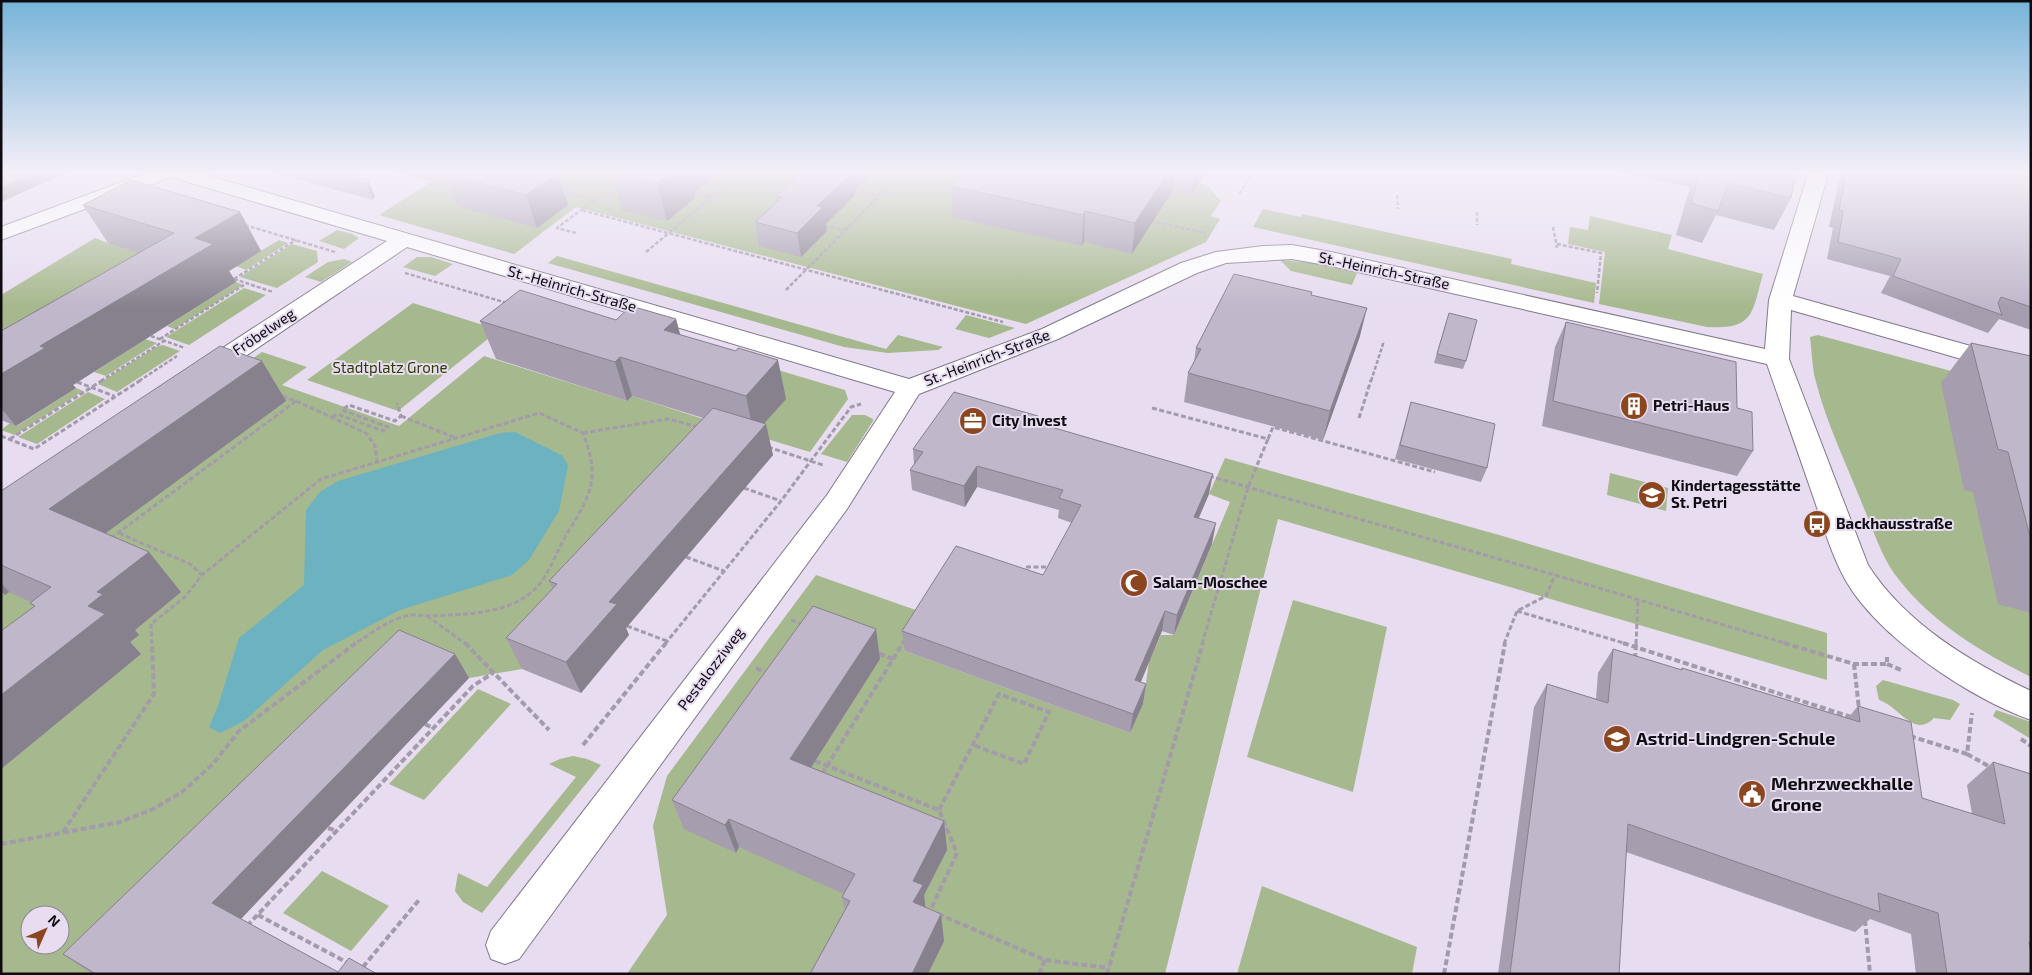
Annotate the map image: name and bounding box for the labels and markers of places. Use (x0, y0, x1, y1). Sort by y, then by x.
building icon: Petri-Haus (1619, 391, 1649, 421)
place label: Petri-Haus (1653, 396, 1729, 414)
office icon: City Invest (958, 406, 988, 436)
place label: City Invest (992, 411, 1067, 430)
place label: Kindertagesstätte St. Petri (1671, 476, 1801, 511)
school or university icon: Kindertagesstätte St. Petri (1637, 480, 1667, 510)
bus stop icon: Backhausstraße (1802, 509, 1832, 539)
place label: Backhausstraße (1836, 514, 1953, 532)
mosque icon: Salam-Moschee (1119, 568, 1149, 598)
place label: Salam-Moschee (1153, 573, 1267, 591)
school or university icon: Astrid-Lindgren-Schule (1602, 724, 1632, 754)
place label: Astrid-Lindgren-Schule (1636, 727, 1835, 749)
place label: Mehrzweckhalle Grone (1771, 772, 1913, 815)
public building icon: Mehrzweckhalle Grone (1737, 779, 1767, 809)

